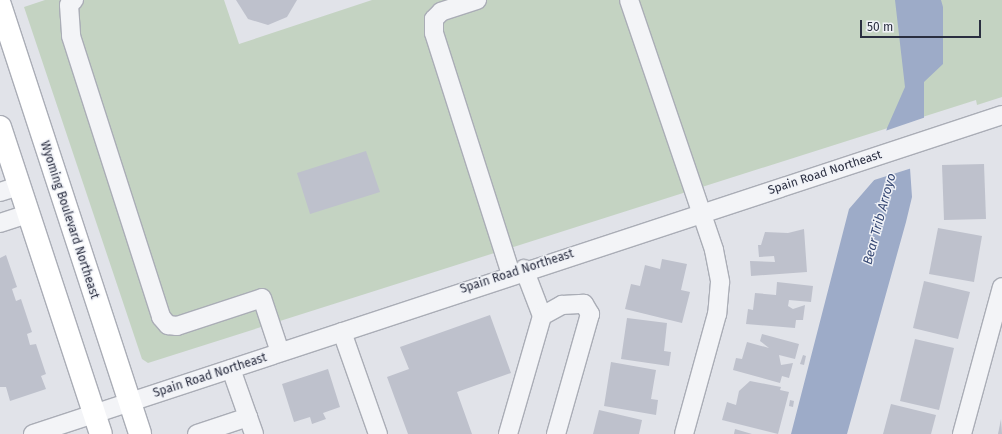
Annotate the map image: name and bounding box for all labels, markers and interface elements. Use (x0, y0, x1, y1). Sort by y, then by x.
scale bar (862, 12, 983, 38)
text: 50 m (867, 20, 893, 34)
street label: Wyoming Boulevard Northeast (37, 139, 101, 301)
street label: Spain Road Northeast (766, 148, 884, 198)
water label: Bear Trib Arroyo (860, 172, 900, 266)
street label: Spain Road Northeast (458, 247, 576, 297)
street label: Spain Road Northeast (151, 351, 269, 401)

